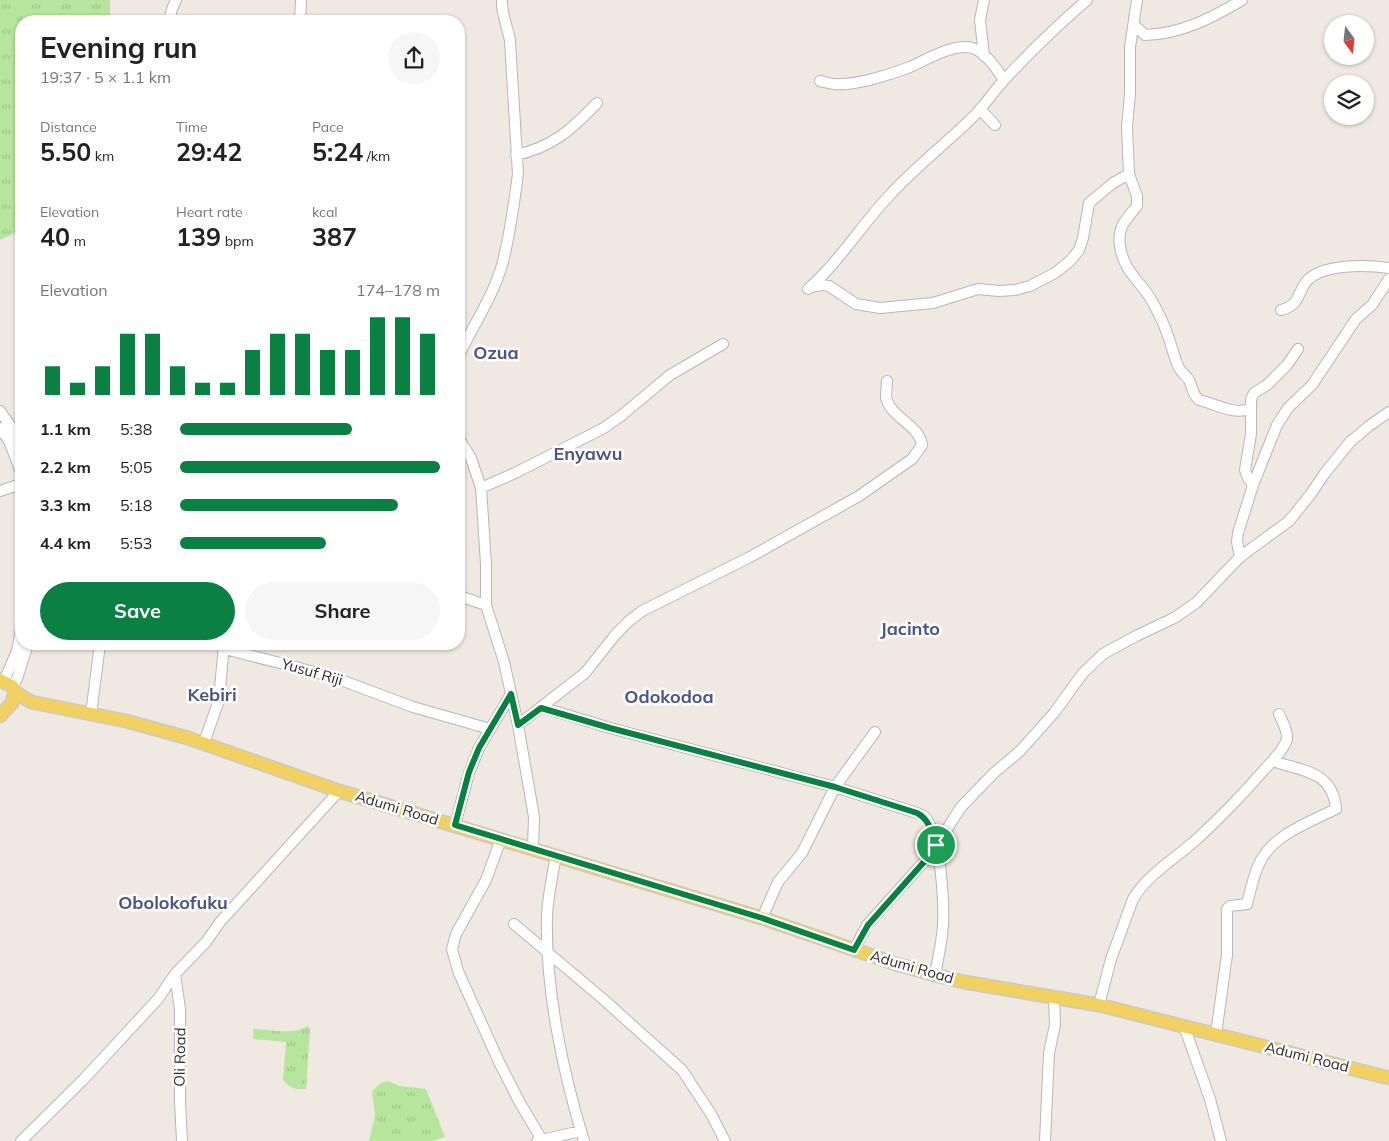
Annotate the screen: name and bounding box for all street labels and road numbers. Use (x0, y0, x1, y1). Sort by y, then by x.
street label: Yusuf Riji (278, 653, 345, 689)
street label: Adumi Road (353, 786, 441, 829)
street label: Adumi Road (868, 946, 956, 988)
street label: Oli Road (169, 1027, 190, 1087)
street label: Adumi Road (1263, 1037, 1351, 1076)

